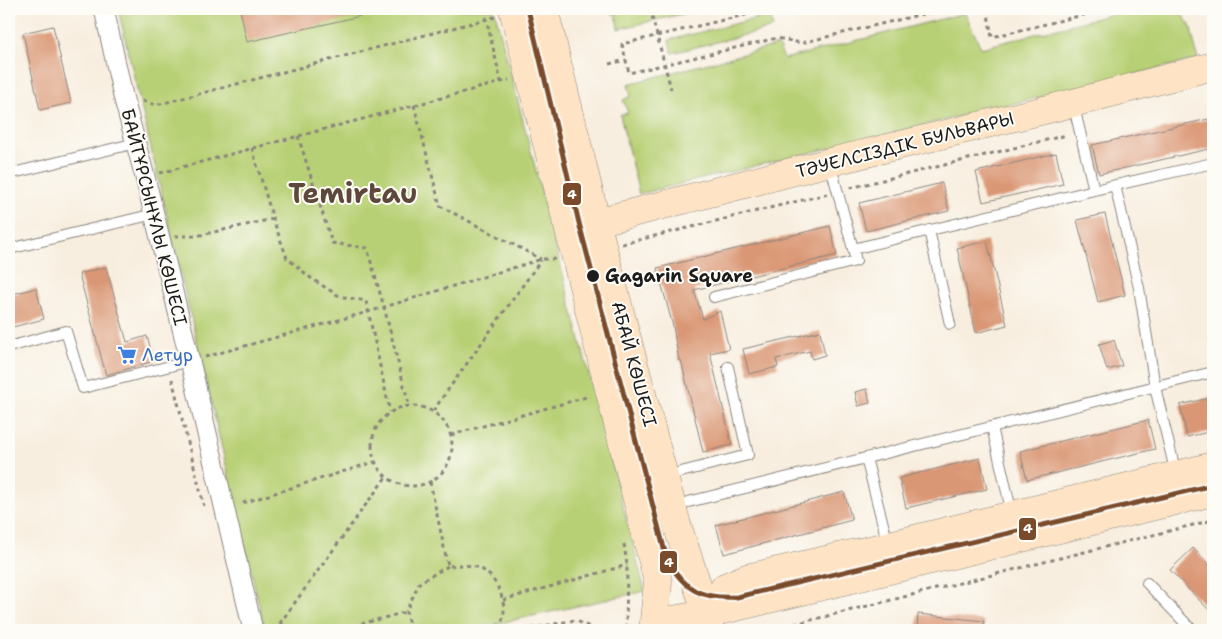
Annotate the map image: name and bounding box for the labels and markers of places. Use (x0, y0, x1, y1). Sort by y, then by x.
place label: Gagarin Square (605, 264, 753, 288)
marker: Gagarin Square (585, 268, 601, 284)
place label: Летур (142, 343, 193, 367)
supermarket icon: Летур (116, 344, 138, 366)

